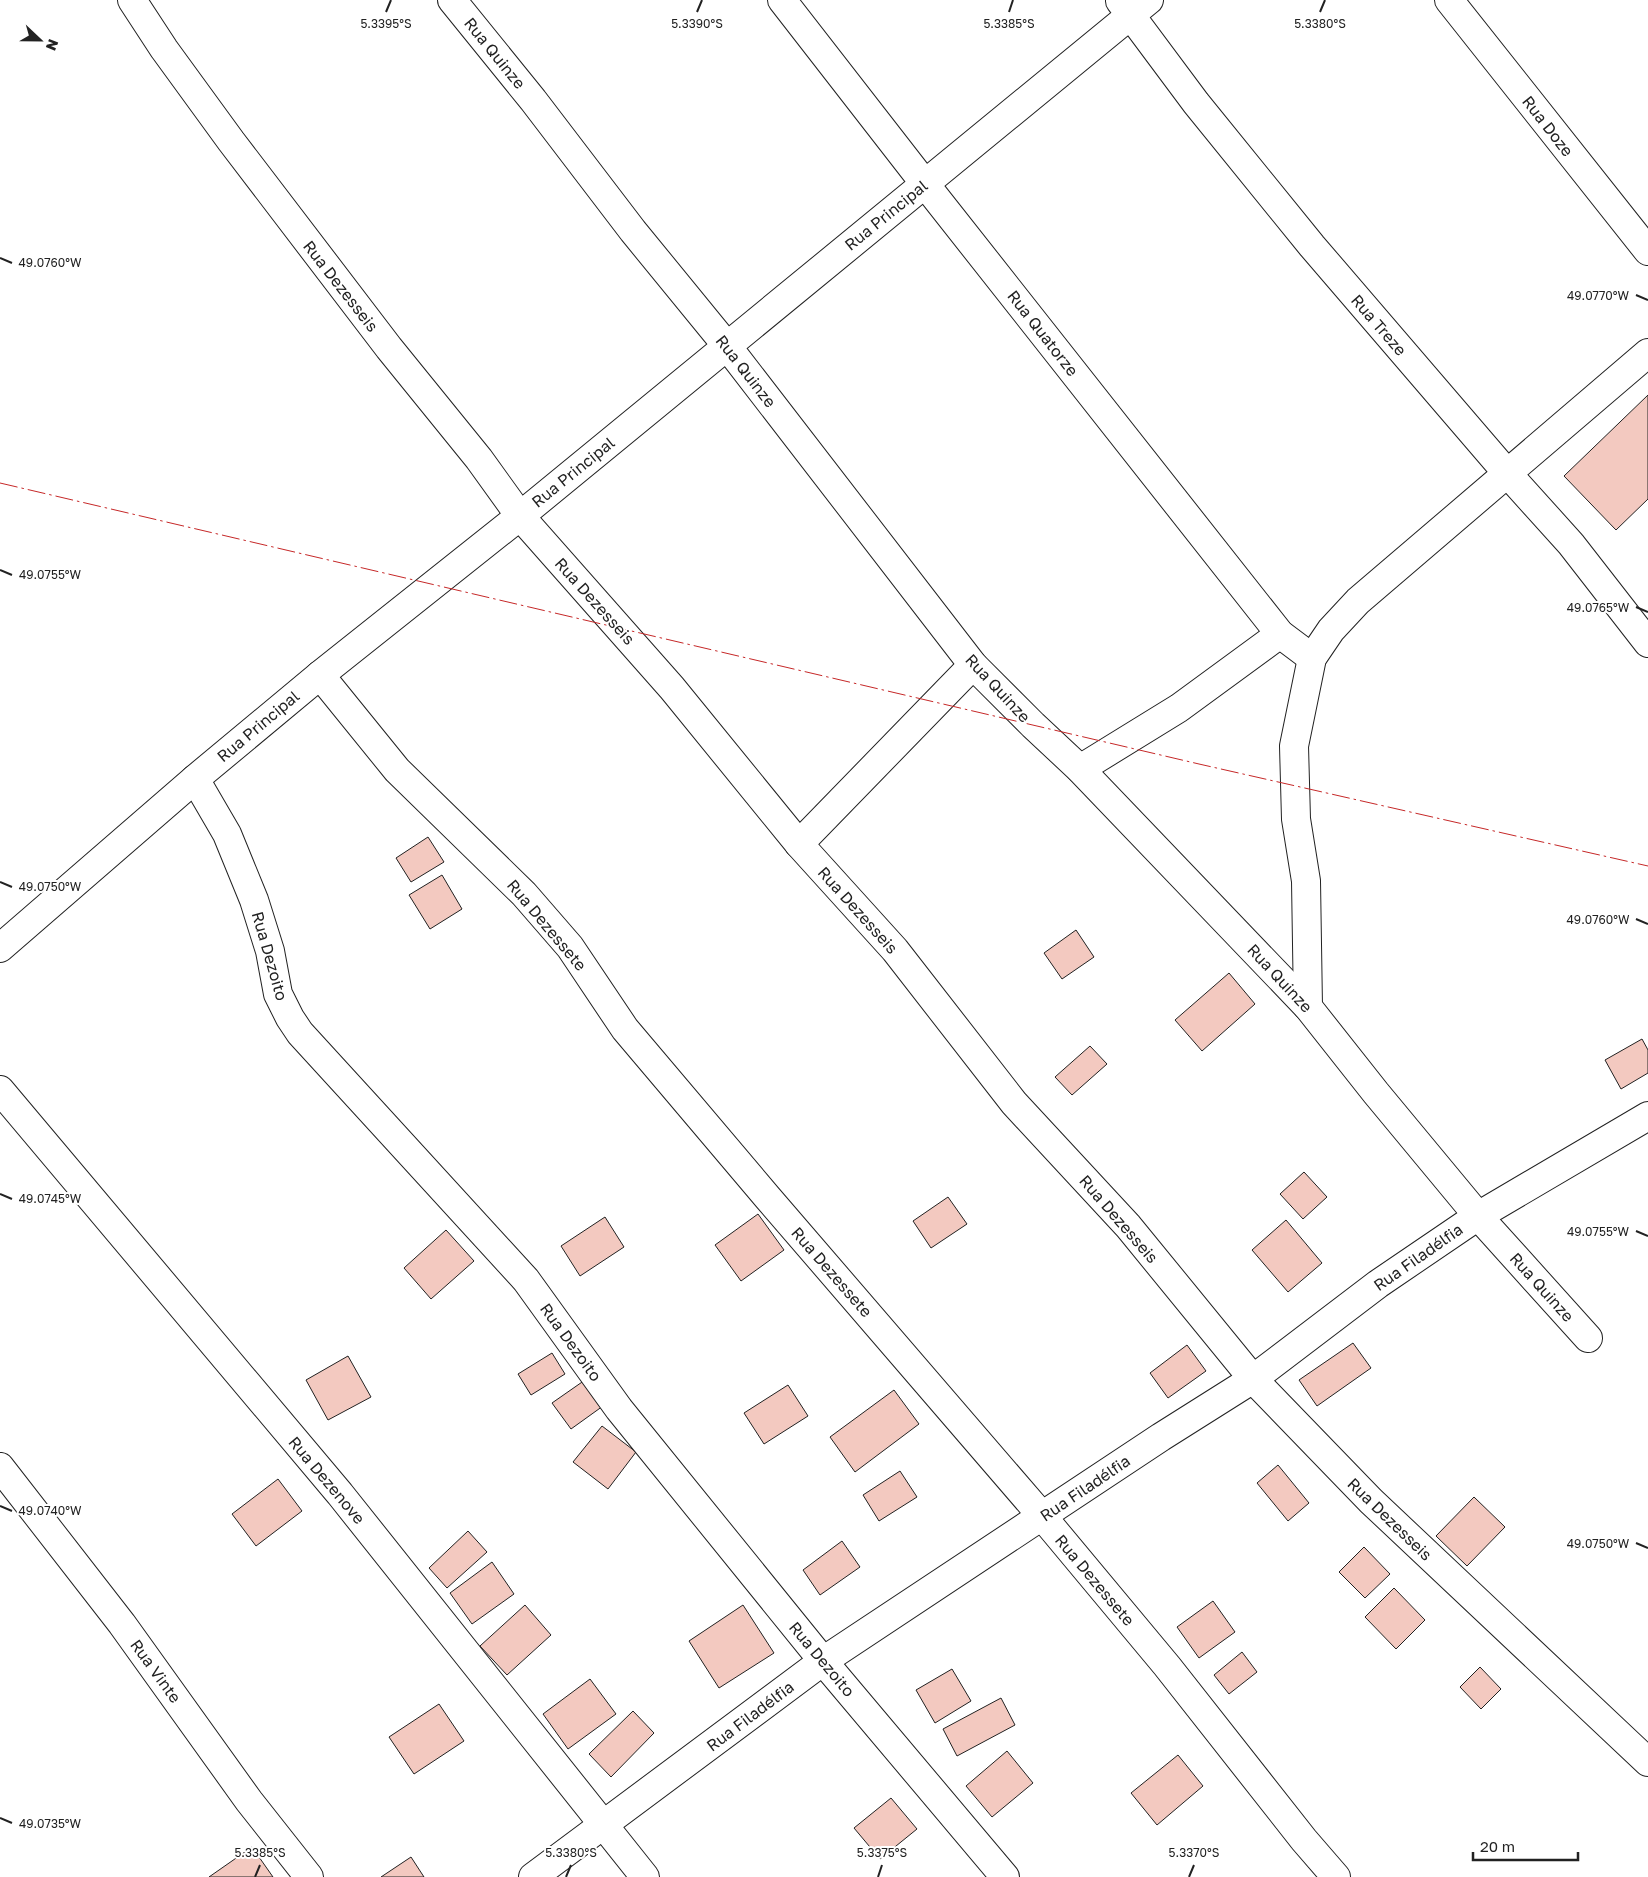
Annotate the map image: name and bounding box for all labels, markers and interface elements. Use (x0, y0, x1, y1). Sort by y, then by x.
street label: Rua Quinze (460, 13, 530, 93)
north arrow (15, 15, 65, 65)
text: 5.3395°S (360, 16, 412, 31)
text: 5.3390°S (671, 16, 723, 31)
text: 5.3385°S (983, 16, 1035, 31)
text: 5.3380°S (1294, 16, 1346, 31)
text: N (43, 37, 62, 53)
street label: Rua Doze (1518, 92, 1578, 160)
street label: Rua Principal (840, 175, 932, 255)
street label: Rua Dezesseis (299, 236, 383, 336)
text: 49.0760°W (19, 255, 82, 270)
street label: Rua Quatorze (1003, 286, 1083, 380)
text: 49.0770°W (1567, 288, 1629, 303)
street label: Rua Treze (1347, 290, 1411, 360)
street label: Rua Quinze (712, 331, 780, 411)
street label: Rua Principal (527, 432, 619, 512)
street label: Rua Dezesseis (551, 553, 639, 649)
text: 49.0755°W (19, 567, 82, 582)
text: 49.0765°W (1567, 600, 1630, 615)
street label: Rua Quinze (961, 650, 1035, 726)
street label: Rua Principal (213, 686, 303, 766)
street label: Rua Dezesseis (814, 862, 902, 958)
street label: Rua Dezessete (503, 875, 591, 975)
text: 49.0750°W (19, 879, 82, 894)
street label: Rua Dezoito (248, 909, 292, 1003)
text: 49.0760°W (1567, 912, 1630, 927)
street label: Rua Quinze (1243, 940, 1317, 1016)
street label: Rua Dezesseis (1075, 1171, 1163, 1267)
text: 49.0745°W (19, 1191, 82, 1206)
street label: Rua Filadélfia (1370, 1219, 1466, 1295)
street label: Rua Dezessete (787, 1223, 877, 1321)
text: 49.0755°W (1567, 1224, 1630, 1239)
street label: Rua Quinze (1506, 1248, 1578, 1326)
street label: Rua Dezoito (536, 1299, 606, 1385)
street label: Rua Dezenove (285, 1432, 369, 1528)
street label: Rua Filadélfia (1036, 1451, 1134, 1525)
street label: Rua Dezesseis (1343, 1474, 1437, 1564)
text: 49.0740°W (19, 1503, 82, 1518)
street label: Rua Dezessete (1051, 1530, 1139, 1630)
text: 49.0750°W (1567, 1536, 1630, 1551)
street label: Rua Dezoito (785, 1617, 859, 1701)
street label: Rua Vinte (126, 1635, 186, 1707)
street label: Rua Filadélfia (702, 1677, 798, 1755)
text: 49.0735°W (19, 1816, 82, 1831)
scale bar (1473, 1830, 1578, 1862)
text: 20 m (1480, 1837, 1515, 1855)
text: 5.3385°S (234, 1845, 286, 1860)
text: 5.3380°S (545, 1845, 597, 1860)
text: 5.3375°S (857, 1845, 907, 1860)
text: 5.3370°S (1169, 1845, 1220, 1860)

